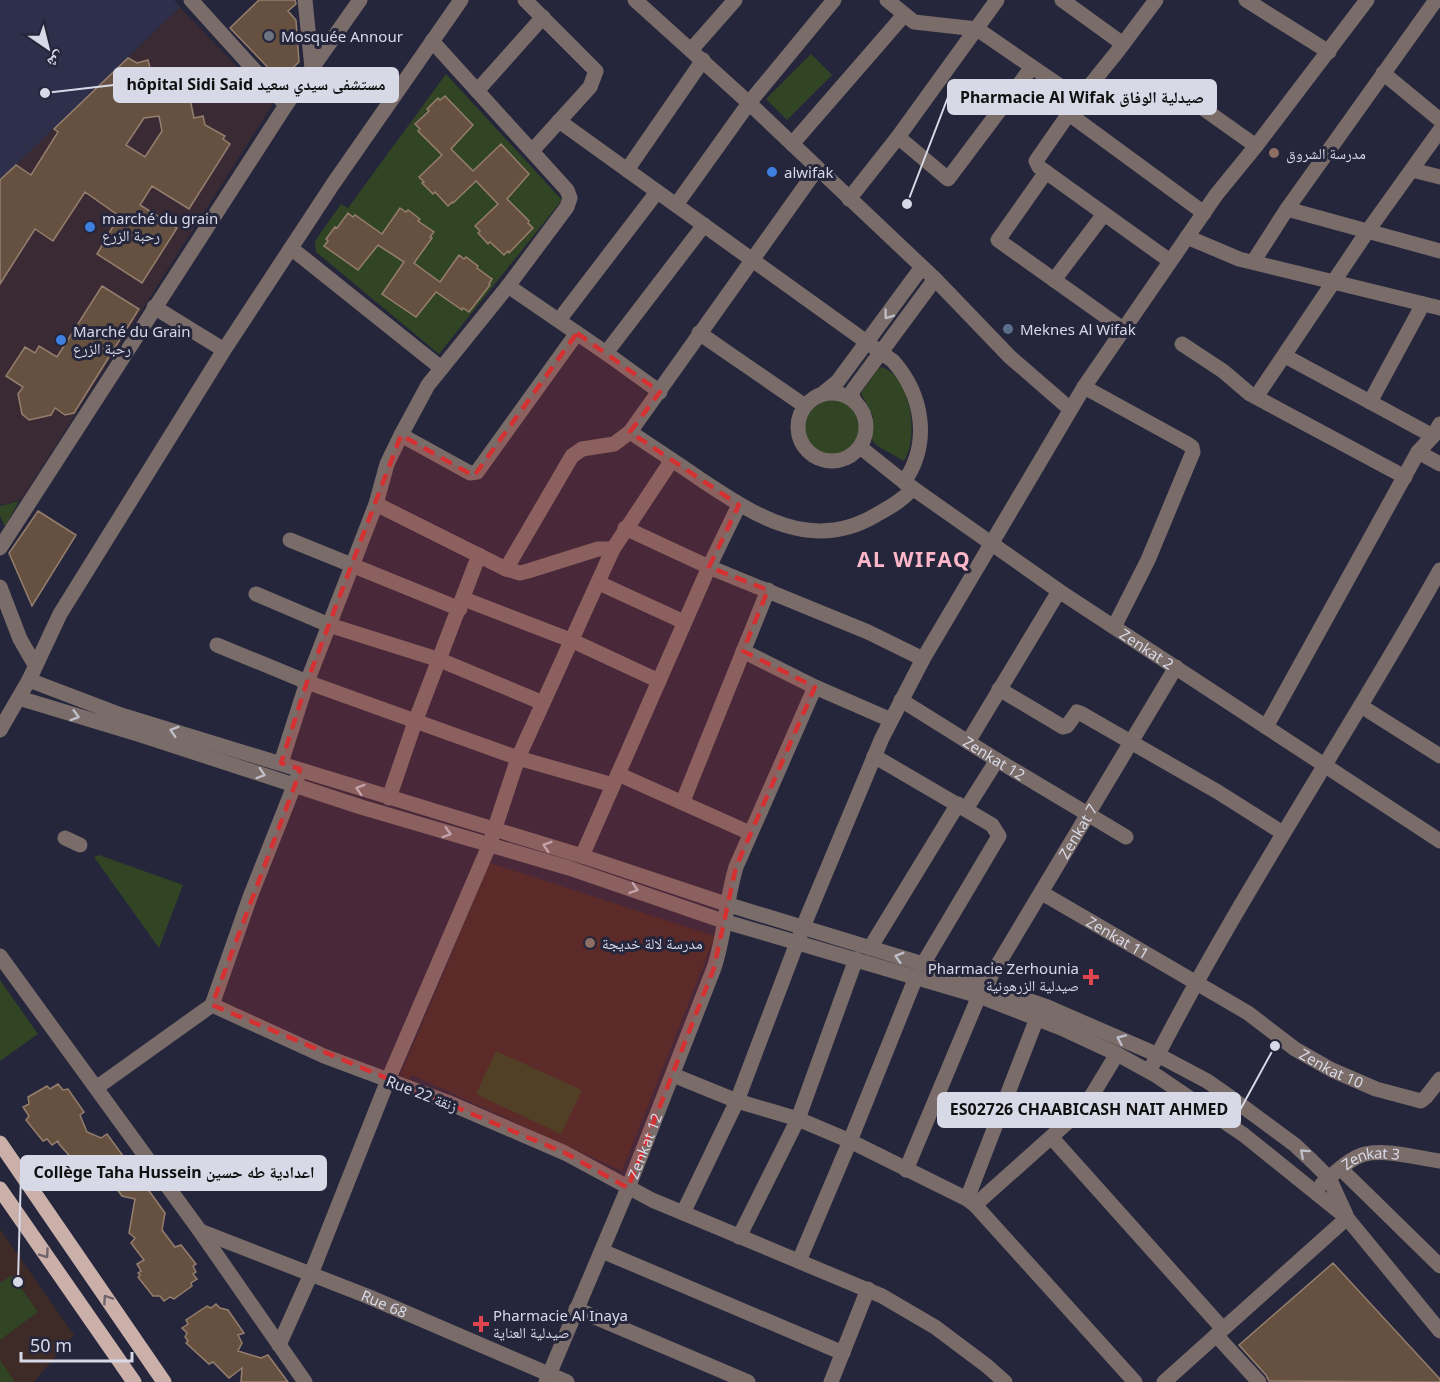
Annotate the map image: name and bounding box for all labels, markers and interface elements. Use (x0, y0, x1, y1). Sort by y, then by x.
north arrow (18, 18, 78, 78)
place label: Mosquée Annour (281, 26, 403, 46)
marker: Mosquée Annour (262, 29, 276, 43)
text: ش (43, 46, 70, 74)
callout: hôpital Sidi Said مستشفى سيدي سعيد (114, 68, 398, 102)
text: hôpital Sidi Said مستشفى سيدي سعيد (126, 73, 386, 97)
callout: Pharmacie Al Wifak صيدلية الوفاق (948, 80, 1216, 114)
text: Pharmacie Al Wifak صيدلية الوفاق (960, 86, 1204, 108)
place label: مدرسة الشروق (1286, 143, 1366, 164)
marker: مدرسة الشروق (1267, 146, 1281, 160)
place label: alwifak (784, 162, 834, 182)
marker: alwifak (765, 165, 779, 179)
place label: marché du grain رحبة الزرع (102, 208, 218, 246)
marker: marché du grain رحبة الزرع (83, 220, 97, 234)
one-way arrow (884, 308, 895, 319)
place label: Meknes Al Wifak (1020, 319, 1136, 339)
place label: Marché du Grain رحبة الزرع (73, 321, 191, 359)
marker: Meknes Al Wifak (1001, 322, 1015, 336)
marker: Marché du Grain رحبة الزرع (54, 333, 68, 347)
district label: AL WIFAQ (857, 545, 971, 573)
street label: Zenkat 2 (1116, 624, 1178, 674)
one-way arrow (69, 709, 80, 721)
one-way arrow (169, 726, 180, 738)
street label: Zenkat 12 (960, 731, 1029, 785)
one-way arrow (255, 766, 266, 779)
one-way arrow (355, 784, 366, 796)
street label: Zenkat 7 (1054, 800, 1102, 862)
one-way arrow (441, 826, 452, 838)
one-way arrow (542, 840, 553, 853)
one-way arrow (628, 882, 639, 894)
street label: Zenkat 11 (1083, 911, 1153, 963)
place label: مدرسة لالة خديجة (602, 933, 703, 953)
marker: مدرسة لالة خديجة (583, 936, 597, 950)
one-way arrow (894, 952, 905, 964)
place label: Pharmacie Zerhounia صيدلية الزرهونية (928, 958, 1079, 995)
marker: Pharmacie Zerhounia صيدلية الزرهونية (1084, 970, 1098, 984)
one-way arrow (1117, 1034, 1128, 1046)
street label: Zenkat 10 (1296, 1044, 1367, 1092)
street label: Rue 22 زنقة (384, 1070, 461, 1116)
callout: ES02726 CHAABICASH NAIT AHMED (938, 1093, 1240, 1127)
text: ES02726 CHAABICASH NAIT AHMED (950, 1098, 1228, 1120)
street label: Zenkat 12 (623, 1110, 666, 1182)
street label: Zenkat 3 (1337, 1142, 1401, 1174)
one-way arrow (1300, 1149, 1310, 1160)
callout: Collège Taha Hussein اعدادية طه حسين (21, 1156, 326, 1190)
text: Collège Taha Hussein اعدادية طه حسين (33, 1161, 315, 1183)
one-way arrow (38, 1247, 49, 1258)
street label: Rue 68 (358, 1285, 410, 1322)
one-way arrow (103, 1295, 114, 1306)
place label: Pharmacie Al Inaya صيدلية العناية (493, 1305, 628, 1342)
marker: Pharmacie Al Inaya صيدلية العناية (474, 1317, 488, 1331)
scale bar (21, 1325, 132, 1363)
text: 50 m (30, 1333, 72, 1357)

